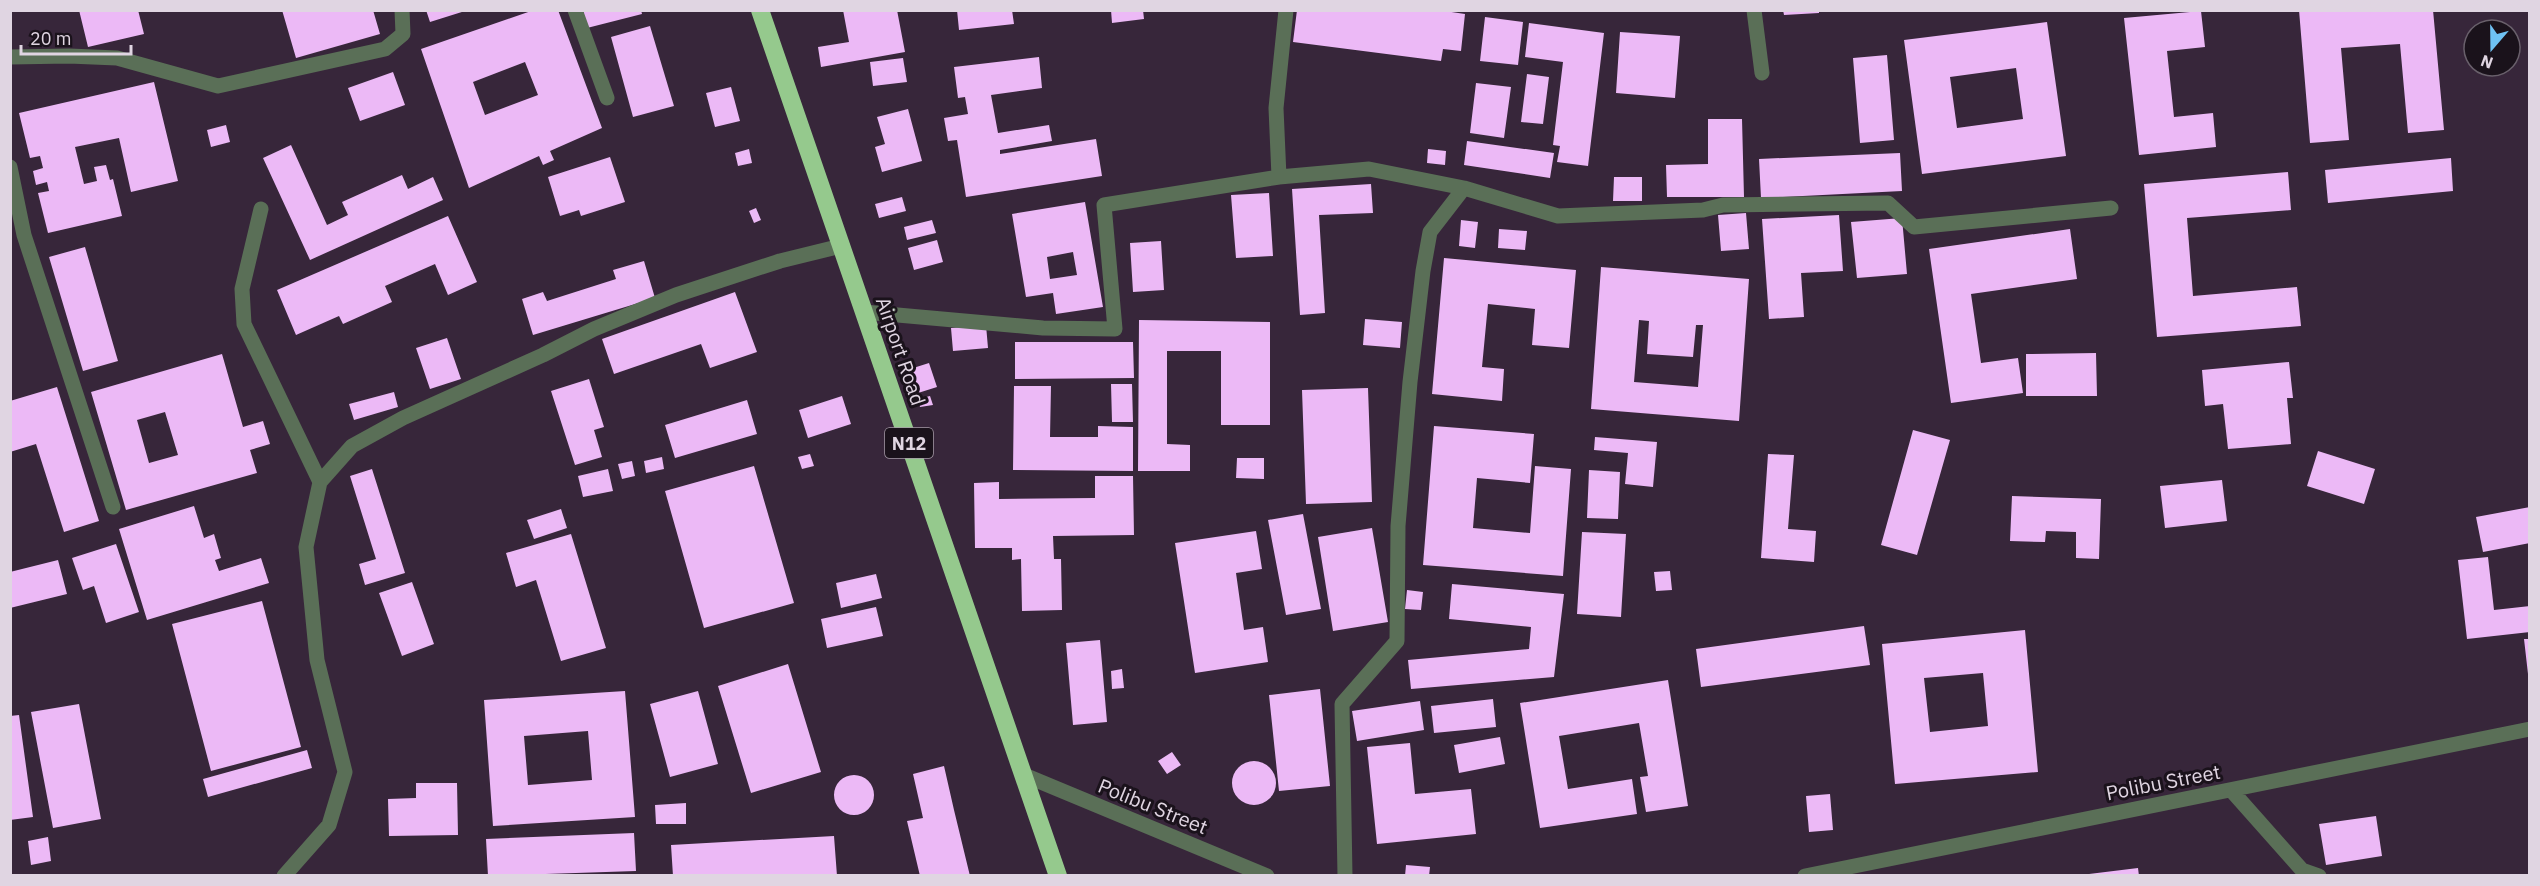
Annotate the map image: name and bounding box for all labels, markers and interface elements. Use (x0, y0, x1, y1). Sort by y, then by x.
scale bar (21, 18, 130, 56)
north arrow (2462, 18, 2522, 78)
text: 20 m (30, 27, 72, 50)
text: N (2478, 51, 2496, 73)
street label: Airport Road (870, 293, 932, 409)
road number: N12 (885, 428, 933, 458)
street label: Polibu Street (2104, 758, 2222, 806)
street label: Polibu Street (1094, 772, 1212, 840)

